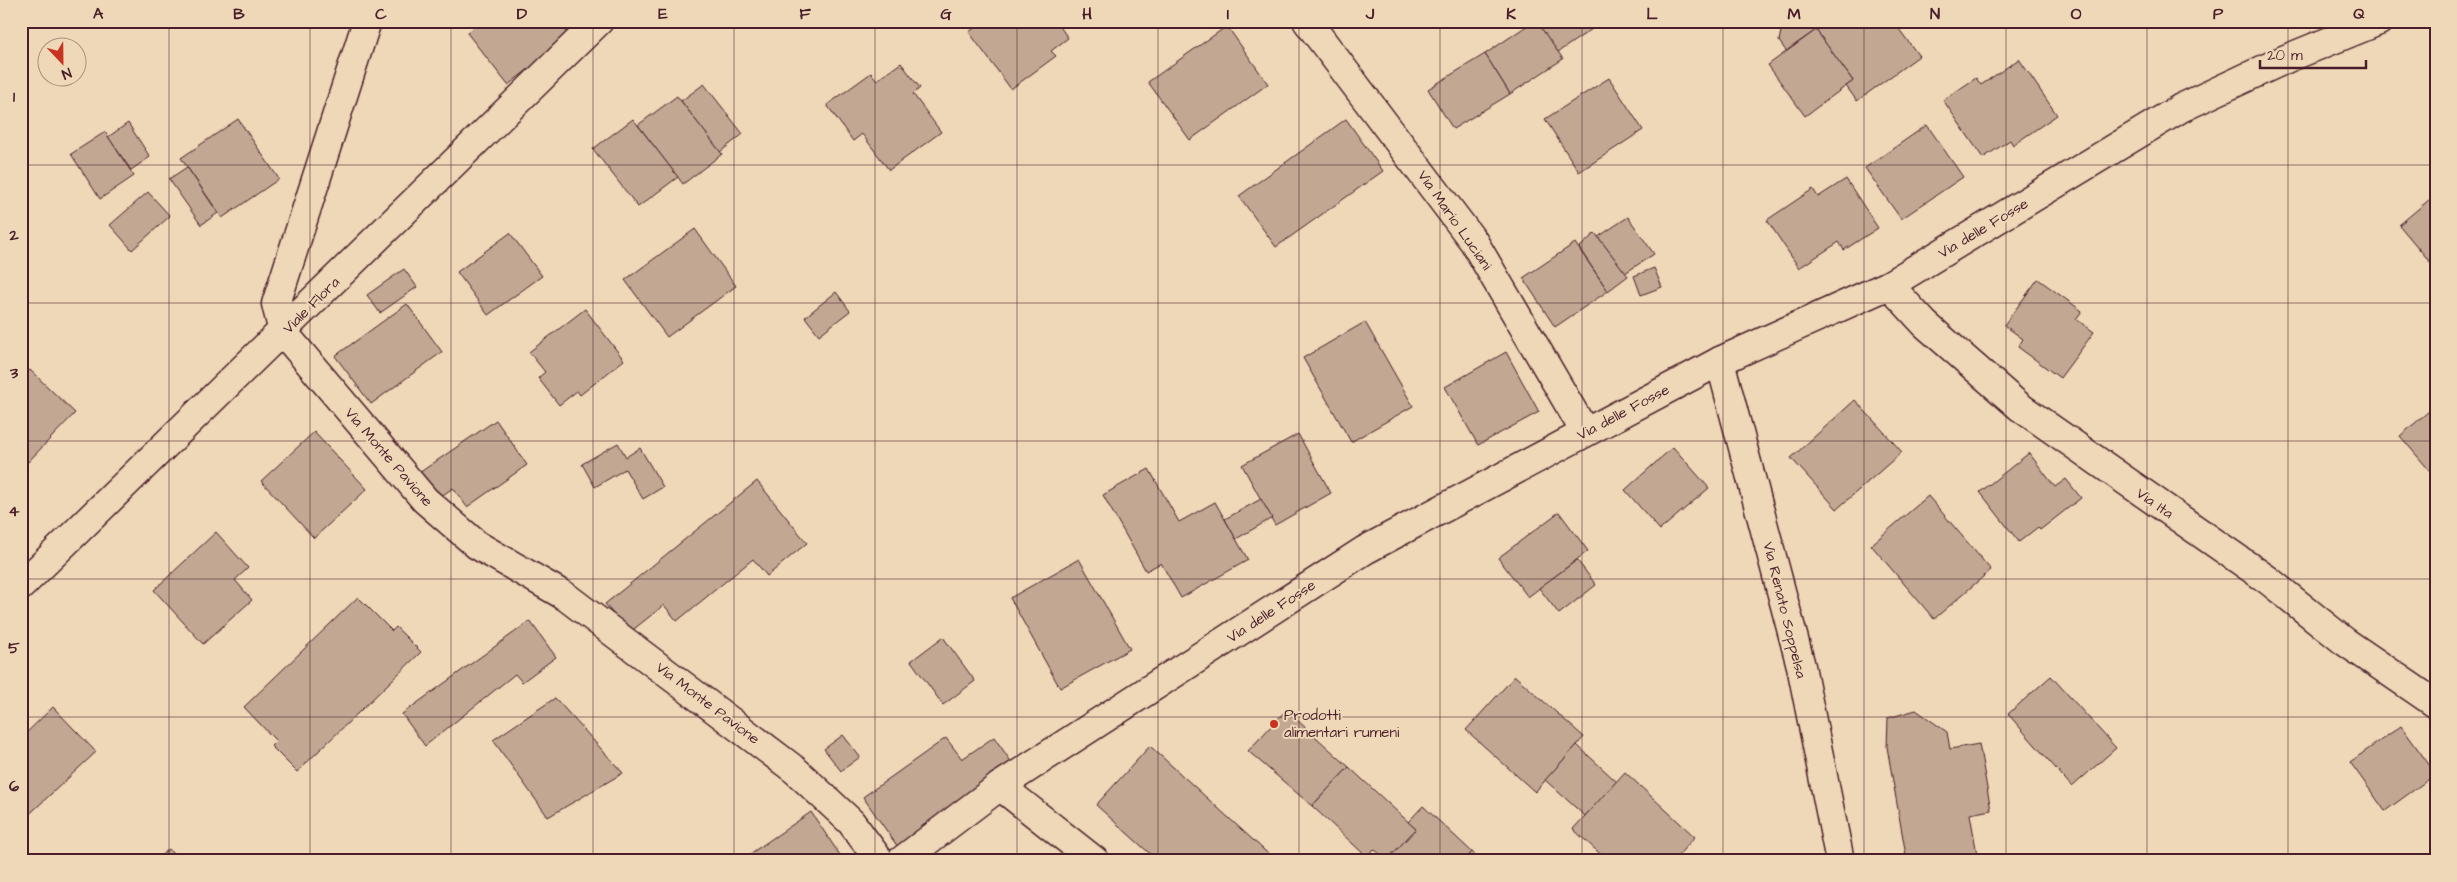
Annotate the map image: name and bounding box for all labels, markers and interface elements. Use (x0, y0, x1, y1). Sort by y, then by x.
text: A (93, 3, 104, 25)
text: B (233, 3, 245, 25)
text: C (375, 3, 387, 25)
text: D (517, 3, 528, 25)
text: E (658, 3, 668, 25)
text: F (799, 3, 811, 25)
text: G (940, 3, 952, 25)
text: H (1082, 3, 1092, 25)
text: I (1227, 3, 1229, 25)
text: J (1365, 3, 1375, 25)
text: K (1506, 3, 1516, 25)
text: L (1646, 3, 1658, 25)
text: M (1787, 3, 1801, 25)
text: N (1930, 3, 1940, 25)
text: O (2071, 3, 2082, 25)
text: P (2213, 3, 2224, 25)
text: Q (2353, 3, 2365, 25)
north arrow (38, 38, 88, 88)
scale bar (2260, 38, 2366, 70)
text: 20 m (2267, 45, 2303, 66)
text: N (58, 62, 74, 84)
text: 1 (13, 86, 16, 108)
street label: Via Mario Luciani (1412, 166, 1497, 275)
street label: Via delle Fosse (1934, 193, 2032, 264)
text: 2 (8, 224, 19, 246)
street label: Viale Flora (278, 272, 345, 339)
text: 3 (9, 362, 19, 384)
street label: Via delle Fosse (1573, 379, 1673, 446)
street label: Via Monte Pavione (340, 403, 438, 511)
street label: Via Ita (2132, 483, 2178, 524)
text: 4 (9, 500, 20, 522)
street label: Via Renato Soppelsa (1757, 540, 1812, 681)
street label: Via delle Fosse (1223, 575, 1320, 648)
text: 5 (8, 637, 20, 659)
street label: Via Monte Pavione (651, 657, 764, 749)
place label: Prodotti alimentari rumeni (1284, 705, 1400, 743)
marker: Prodotti alimentari rumeni (1268, 718, 1280, 730)
text: 6 (9, 775, 19, 797)

